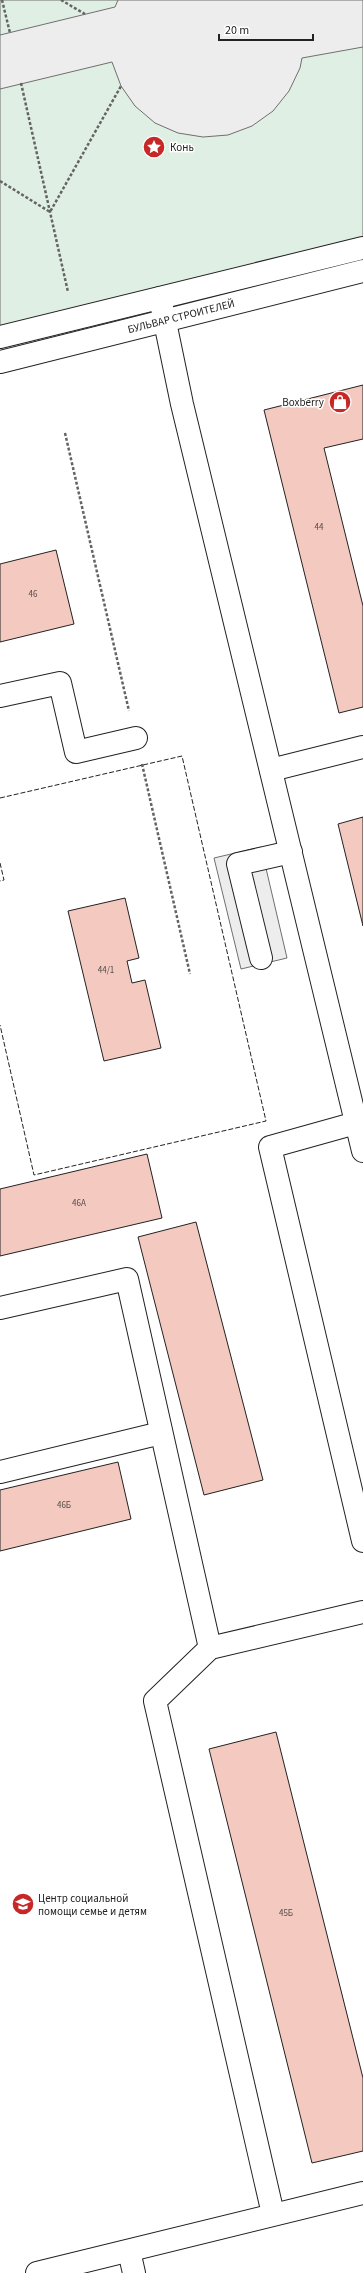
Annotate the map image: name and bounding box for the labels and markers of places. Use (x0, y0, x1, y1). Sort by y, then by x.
place icon: Конь (141, 134, 167, 160)
place label: Конь (170, 140, 194, 155)
shop icon: Boxberry (327, 389, 353, 415)
place label: Boxberry (282, 395, 324, 410)
school or university icon: Центр социальной помощи семье и детям (10, 1891, 36, 1917)
place label: Центр социальной помощи семье и детям (38, 1891, 147, 1919)

